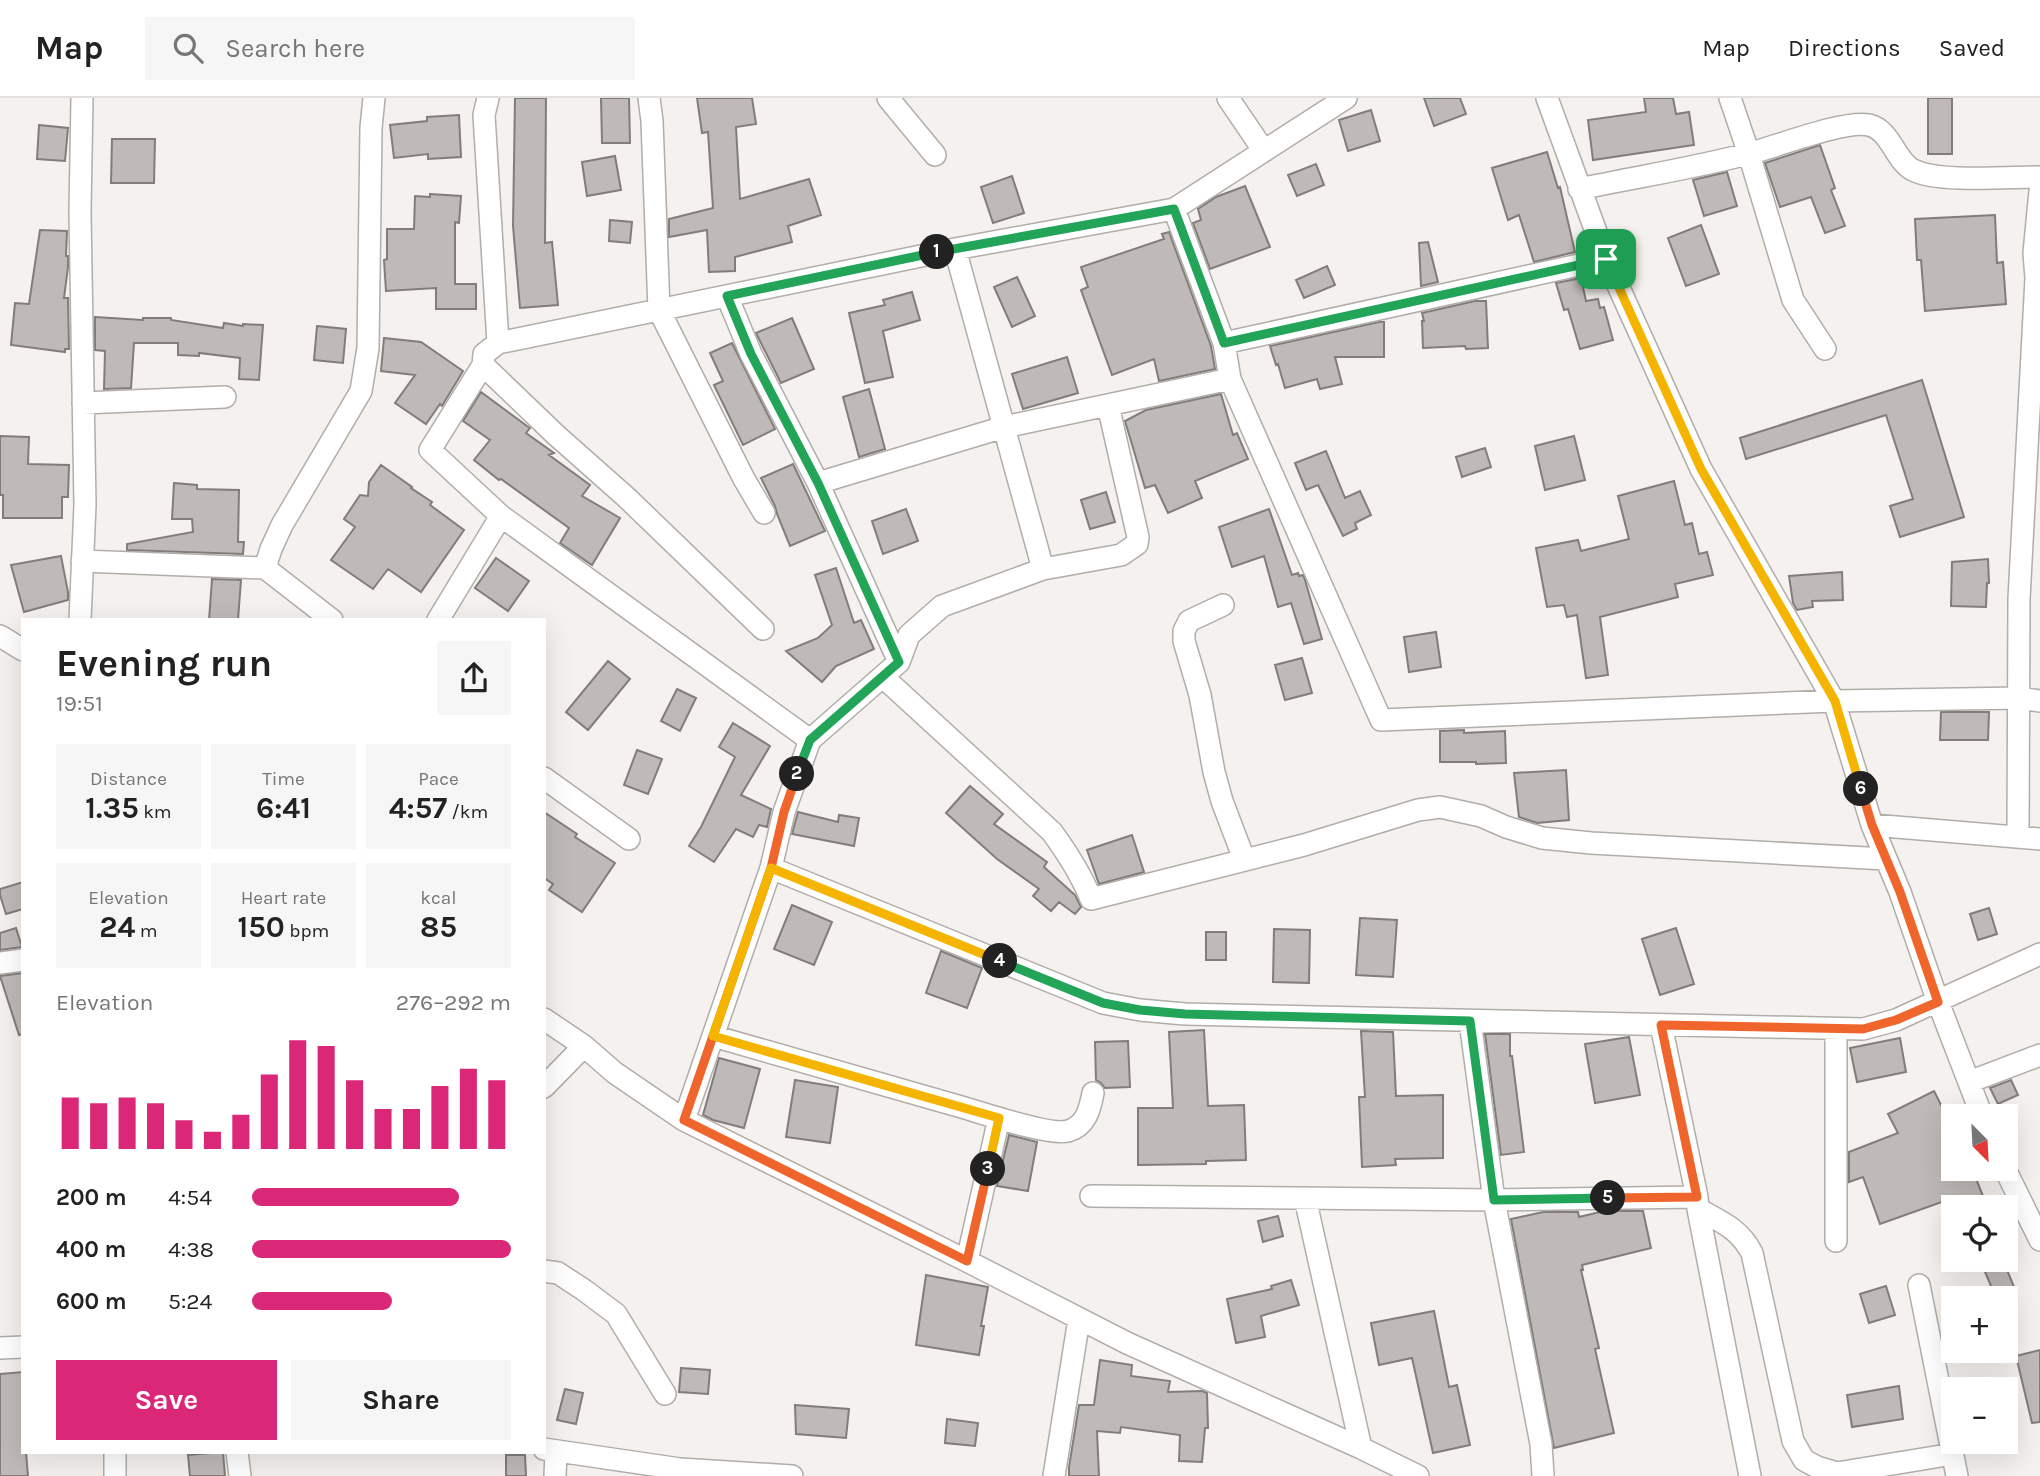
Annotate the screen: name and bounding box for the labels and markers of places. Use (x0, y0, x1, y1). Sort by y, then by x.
pin (1576, 229, 1636, 289)
pin: 1 (920, 234, 954, 270)
pin: 2 (780, 756, 814, 792)
pin: 6 (1843, 772, 1878, 806)
pin: 4 (982, 944, 1018, 978)
pin: 3 (970, 1152, 1006, 1186)
pin: 5 (1590, 1180, 1626, 1216)

